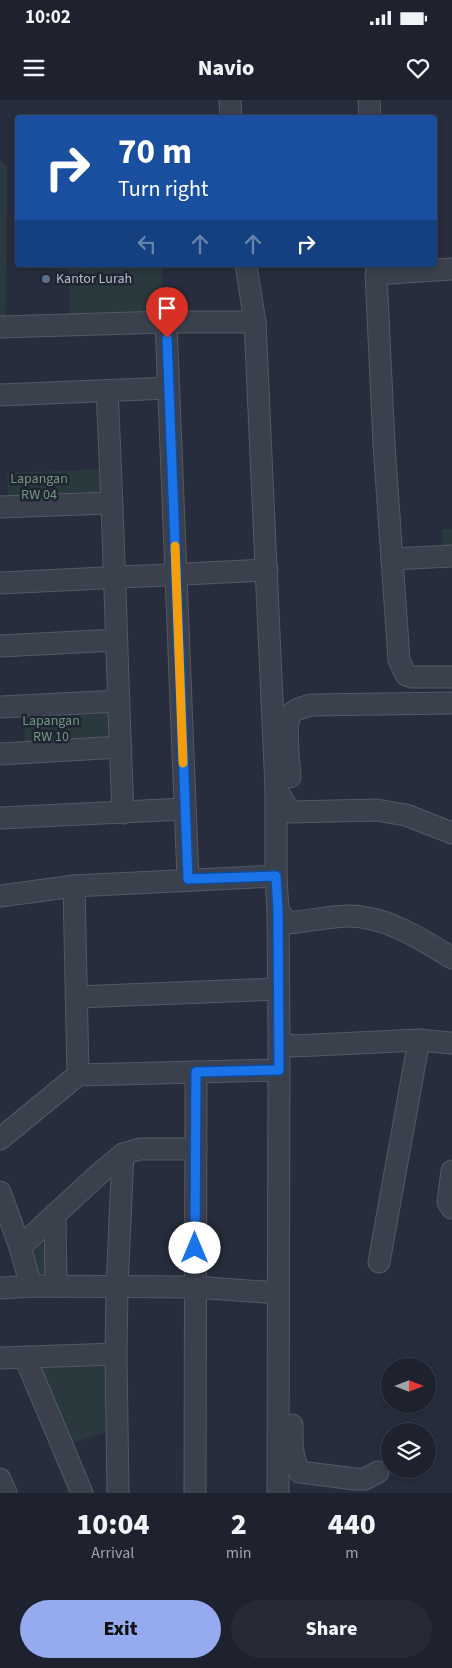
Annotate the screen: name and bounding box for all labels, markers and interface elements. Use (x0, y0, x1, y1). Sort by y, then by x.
text: 10:02 (25, 4, 71, 31)
text: Navio (198, 52, 254, 84)
icon: menu (20, 54, 48, 82)
icon: heart (404, 54, 432, 82)
text: 70 m (118, 127, 192, 177)
icon: right (35, 135, 100, 200)
text: Turn right (118, 173, 208, 205)
icon: left (133, 230, 161, 258)
icon: ahead (186, 230, 214, 258)
icon: ahead (239, 230, 267, 258)
icon: right (292, 230, 320, 258)
place label: Kantor Lurah (56, 269, 132, 289)
marker: Kantor Lurah (40, 273, 52, 285)
pin (146, 287, 188, 338)
icon: arrive (153, 294, 181, 322)
park label: Lapangan RW 04 (10, 469, 68, 505)
park label: Lapangan RW 10 (22, 711, 80, 747)
position arrow (168, 1221, 220, 1273)
north arrow (381, 1358, 436, 1412)
map controls (381, 1358, 436, 1478)
button: layers (381, 1423, 436, 1478)
text: 10:04 (76, 1503, 150, 1546)
text: 2 (231, 1503, 247, 1546)
text: 440 (328, 1503, 376, 1546)
text: Arrival (91, 1542, 134, 1564)
text: min (226, 1542, 252, 1564)
text: m (345, 1542, 358, 1564)
button: Exit (20, 1600, 221, 1658)
button: Share (231, 1600, 432, 1658)

